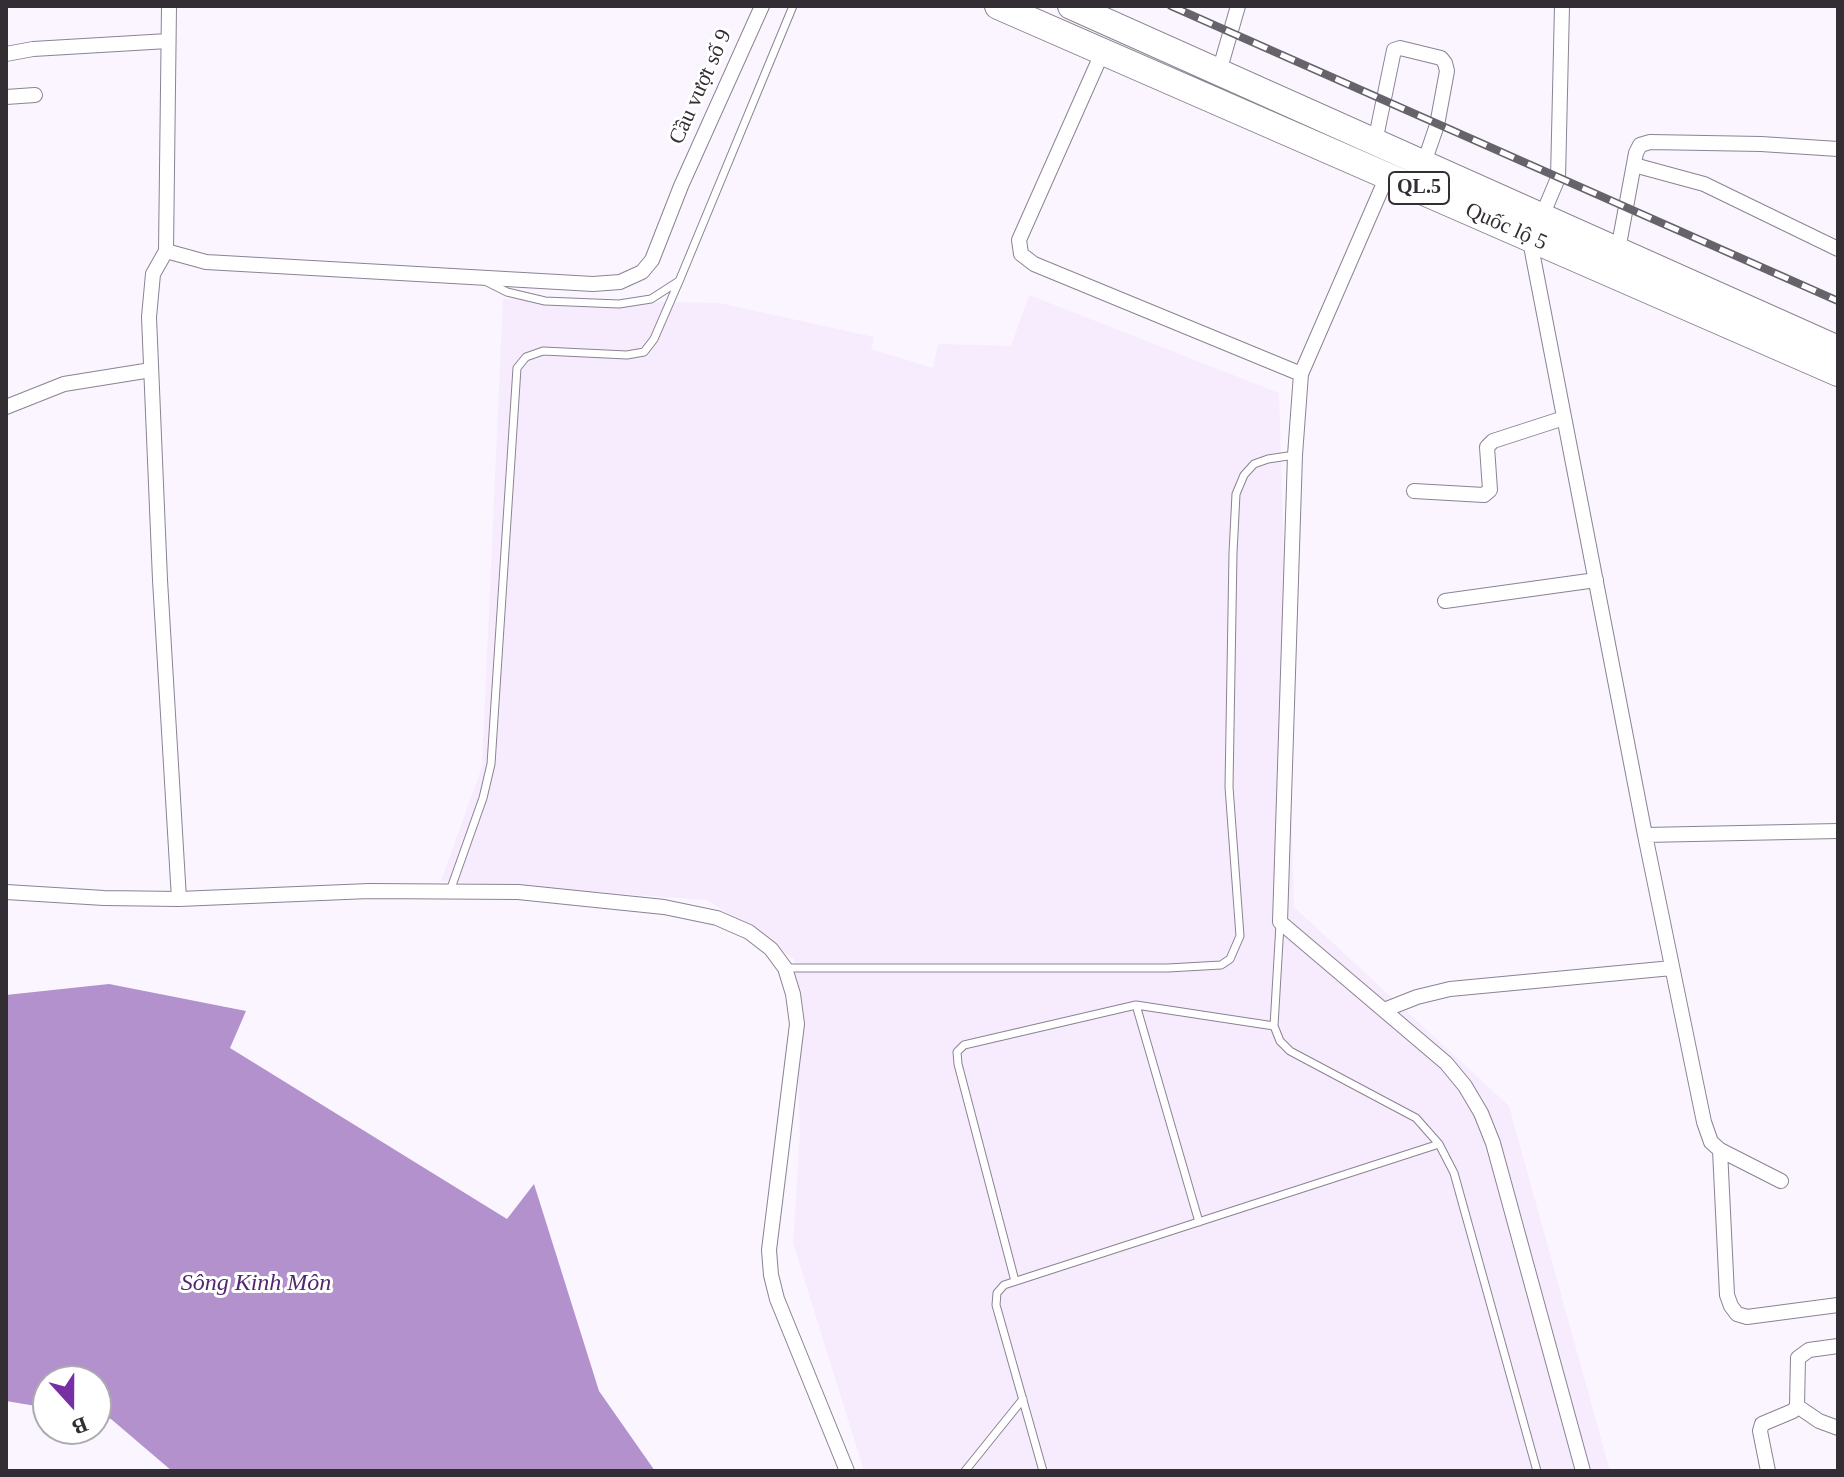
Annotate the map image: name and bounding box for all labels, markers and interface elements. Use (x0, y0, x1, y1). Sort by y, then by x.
street label: Cầu vượt số 9 (664, 25, 738, 149)
road number: QL.5 (1389, 172, 1449, 204)
street label: Quốc lộ 5 (1461, 197, 1551, 257)
water label: Sông Kinh Môn (181, 1270, 331, 1298)
north arrow (32, 1365, 112, 1445)
text: B (69, 1412, 91, 1440)

